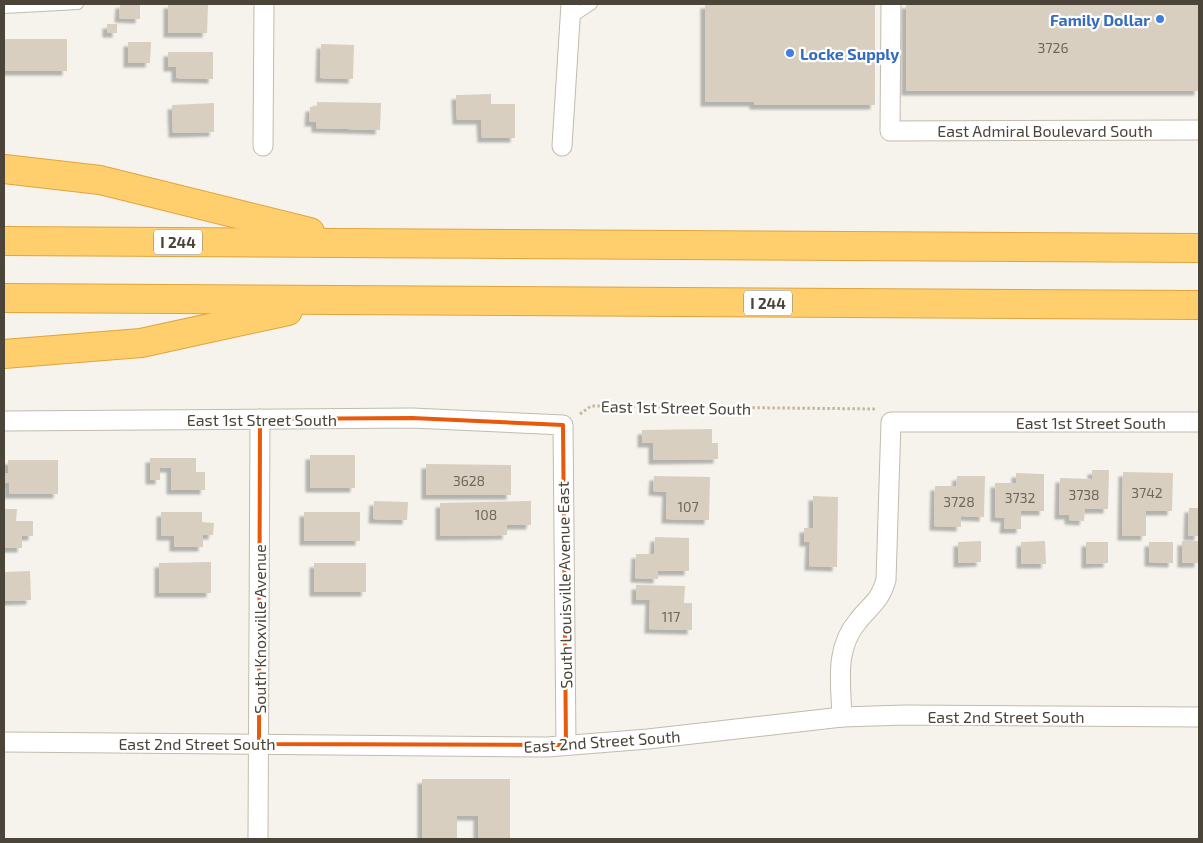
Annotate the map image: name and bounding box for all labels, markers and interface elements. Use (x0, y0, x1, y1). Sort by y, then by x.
place label: Family Dollar (1050, 10, 1150, 30)
marker: Family Dollar (1154, 13, 1166, 25)
house number: 3726 (1038, 39, 1068, 56)
place label: Locke Supply (800, 44, 899, 64)
marker: Locke Supply (784, 47, 796, 59)
street label: East Admiral Boulevard South (937, 121, 1153, 140)
road number: I 244 (154, 230, 202, 254)
road number: I 244 (744, 290, 792, 316)
street label: East 1st Street South (601, 396, 751, 418)
street label: East 1st Street South (187, 410, 337, 429)
street label: East 1st Street South (1016, 413, 1166, 432)
house number: 3628 (453, 472, 485, 489)
street label: South Louisville Avenue East (553, 481, 575, 689)
house number: 3742 (1131, 484, 1163, 501)
house number: 3738 (1068, 486, 1100, 503)
house number: 3732 (1005, 489, 1035, 506)
house number: 3728 (943, 493, 975, 510)
house number: 107 (677, 498, 699, 515)
house number: 108 (475, 506, 497, 523)
street label: South Knoxville Avenue (250, 544, 269, 714)
house number: 117 (662, 608, 680, 625)
street label: East 2nd Street South (927, 707, 1085, 726)
street label: East 2nd Street South (523, 726, 681, 756)
street label: East 2nd Street South (118, 734, 276, 753)

